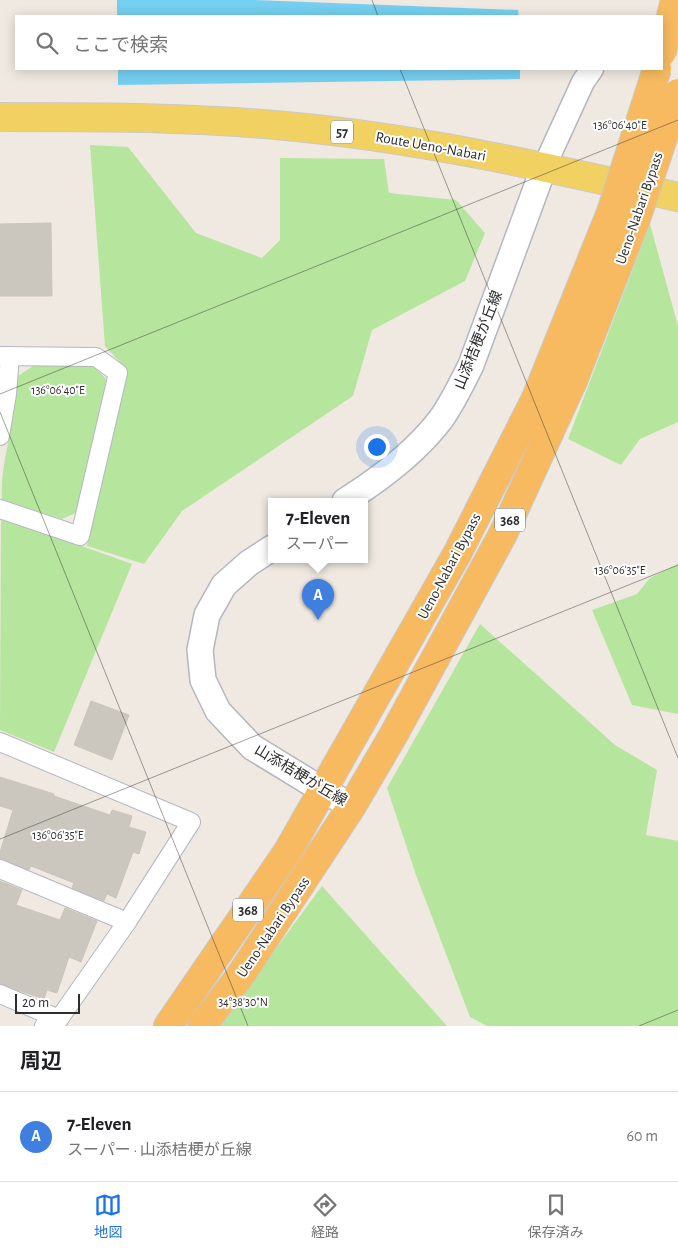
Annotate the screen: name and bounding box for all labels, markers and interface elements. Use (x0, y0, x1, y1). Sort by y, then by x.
search box (15, 15, 663, 70)
icon: search (33, 29, 61, 57)
text: ここで検索 (73, 36, 168, 55)
text: 136°06'40"E (593, 119, 647, 131)
road number: 57 (331, 120, 353, 144)
street label: Route Ueno-Nabari (375, 129, 487, 164)
street label: Ueno-Nabari Bypass (613, 150, 666, 266)
street label: 山添桔梗が丘線 (451, 288, 505, 392)
text: 136°06'40"E (31, 384, 85, 396)
your location (364, 434, 390, 460)
popup (268, 498, 368, 563)
road number: 368 (495, 508, 525, 532)
text: 7-Eleven (286, 509, 350, 528)
street label: Ueno-Nabari Bypass (415, 511, 484, 622)
text: スーパー (286, 536, 350, 552)
text: 136°06'35"E (594, 564, 646, 576)
pin: A (302, 579, 334, 620)
street label: 山添桔梗が丘線 (252, 741, 350, 809)
text: 136°06'35"E (32, 829, 84, 841)
street label: Ueno-Nabari Bypass (234, 874, 312, 980)
road number: 368 (233, 898, 263, 922)
scale bar (15, 991, 80, 1014)
text: 20 m (22, 996, 49, 1010)
text: 34°38'30"N (218, 996, 268, 1008)
text: 周辺 (20, 1051, 62, 1072)
text: 7-Eleven (67, 1115, 131, 1134)
text: A (31, 1128, 41, 1144)
text: 60 m (627, 1128, 658, 1144)
text: スーパー · 山添桔梗が丘線 (67, 1142, 252, 1158)
tab: 地図 (94, 1191, 122, 1242)
tab: 経路 (311, 1191, 339, 1242)
tab: 保存済み (528, 1191, 584, 1242)

